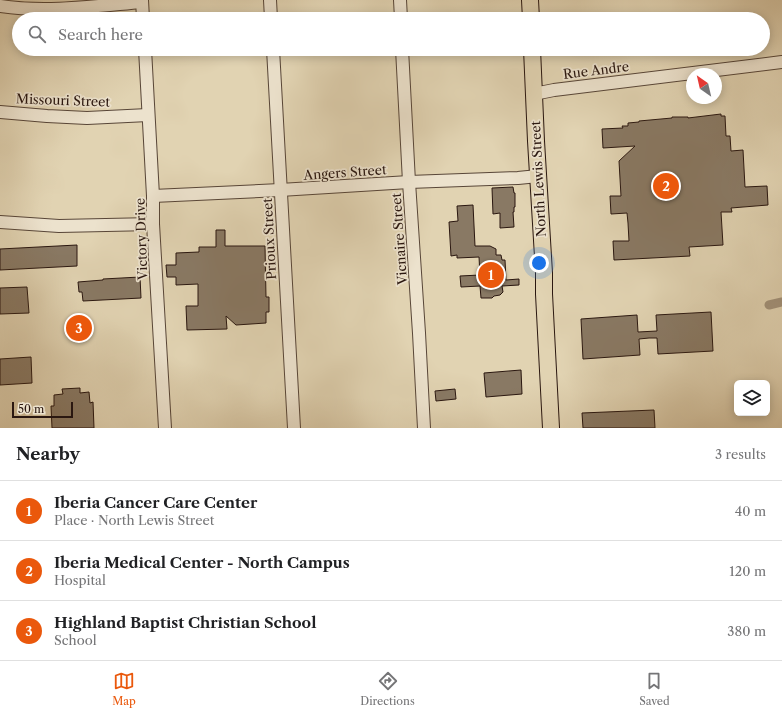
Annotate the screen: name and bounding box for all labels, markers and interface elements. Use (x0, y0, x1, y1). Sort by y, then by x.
search box (12, 12, 770, 56)
icon: search (26, 23, 48, 45)
text: Search here (58, 25, 143, 44)
street label: Rue Andre (562, 58, 630, 82)
north arrow (686, 68, 722, 104)
street label: Missouri Street (16, 90, 111, 110)
street label: North Lewis Street (527, 120, 549, 238)
street label: Angers Street (302, 161, 388, 183)
pin: 2 (653, 171, 679, 201)
street label: Vicnaire Street (388, 192, 410, 286)
street label: Prioux Street (259, 197, 279, 280)
street label: Victory Drive (132, 198, 150, 281)
your location (529, 253, 549, 273)
pin: 1 (478, 260, 504, 290)
pin: 3 (66, 313, 92, 343)
map controls (734, 380, 770, 416)
button: layers (734, 380, 770, 416)
scale bar (12, 400, 73, 419)
text: 50 m (18, 402, 44, 416)
text: Nearby (16, 444, 80, 464)
text: 3 results (715, 446, 766, 462)
text: Iberia Cancer Care Center (54, 493, 257, 512)
text: 1 (26, 503, 32, 519)
text: 40 m (735, 503, 766, 519)
text: Place · North Lewis Street (54, 512, 214, 528)
text: Iberia Medical Center - North Campus (54, 553, 350, 572)
text: 2 (25, 563, 33, 579)
text: 120 m (729, 563, 766, 579)
text: Hospital (54, 572, 106, 588)
text: Highland Baptist Christian School (54, 613, 316, 632)
text: 3 (25, 623, 33, 639)
text: 380 m (727, 623, 766, 639)
text: School (54, 632, 97, 648)
tab: Map (112, 670, 136, 708)
tab: Directions (360, 670, 415, 708)
tab: Saved (639, 670, 670, 708)

